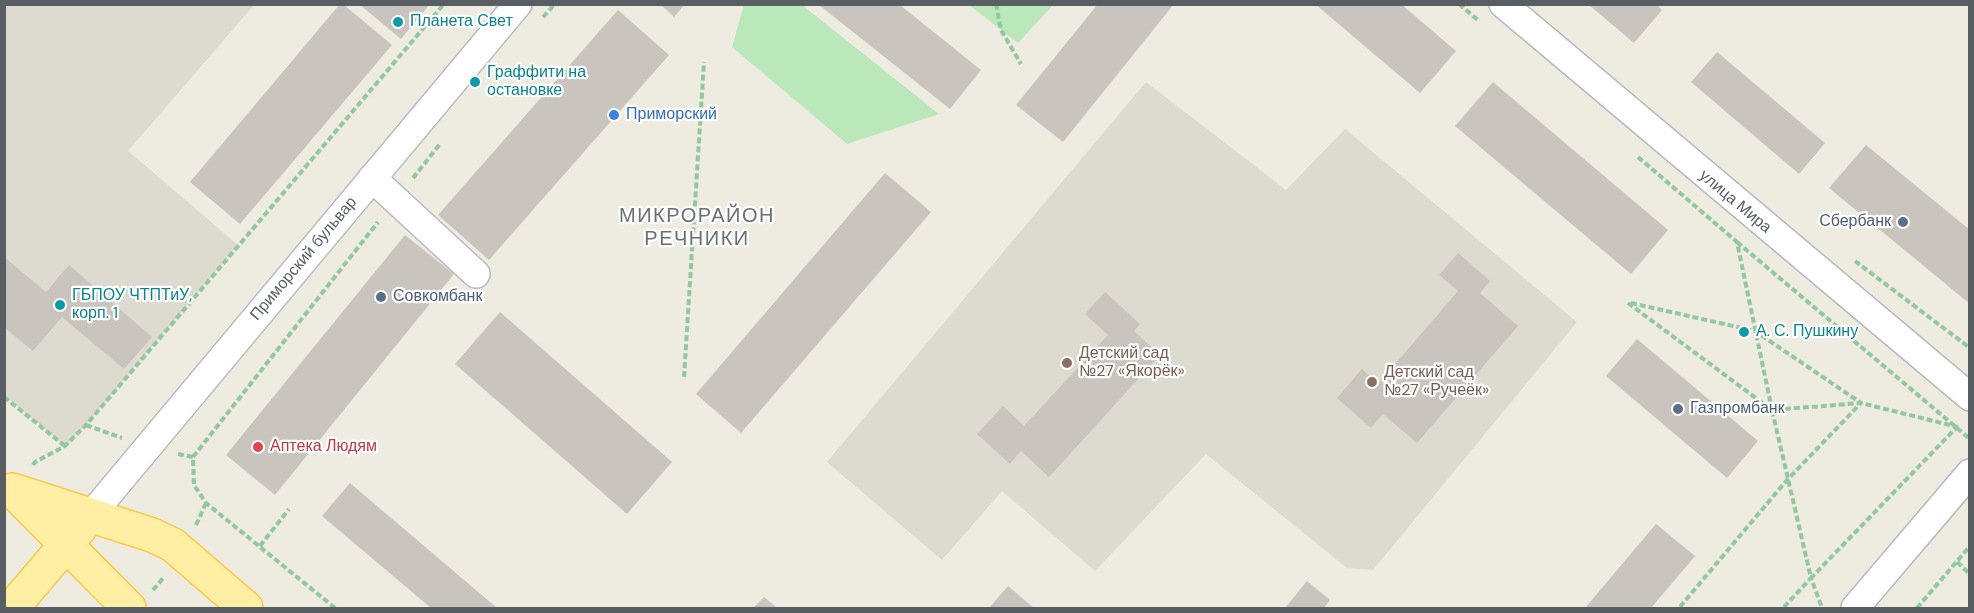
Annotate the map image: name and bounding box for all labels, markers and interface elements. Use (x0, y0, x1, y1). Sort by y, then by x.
place label: Планета Свет (410, 12, 513, 32)
marker: Планета Свет (391, 15, 405, 29)
place label: Граффити на остановке (487, 63, 586, 101)
marker: Граффити на остановке (468, 75, 482, 89)
place label: Приморский (626, 105, 717, 125)
marker: Приморский (607, 108, 621, 122)
street label: улица Мира (1695, 166, 1775, 238)
street label: Приморский бульвар (247, 193, 361, 325)
district label: МИКРОРАЙОН РЕЧНИКИ (619, 205, 775, 252)
place label: Сбербанк (1819, 212, 1891, 232)
marker: Сбербанк (1896, 215, 1910, 229)
place label: ГБПОУ ЧТПТиУ, корп. 1 (72, 286, 192, 324)
place label: Совкомбанк (393, 287, 482, 307)
marker: Совкомбанк (374, 290, 388, 304)
marker: ГБПОУ ЧТПТиУ, корп. 1 (53, 298, 67, 312)
place label: А. С. Пушкину (1756, 322, 1858, 342)
marker: А. С. Пушкину (1737, 325, 1751, 339)
place label: Детский сад №27 «Якорёк» (1079, 344, 1185, 382)
marker: Детский сад №27 «Якорёк» (1060, 356, 1074, 370)
place label: Детский сад №27 «Ручеёк» (1384, 363, 1489, 401)
marker: Детский сад №27 «Ручеёк» (1365, 375, 1379, 389)
place label: Газпромбанк (1690, 399, 1785, 419)
marker: Газпромбанк (1671, 402, 1685, 416)
place label: Аптека Людям (270, 437, 377, 457)
marker: Аптека Людям (251, 440, 265, 454)

